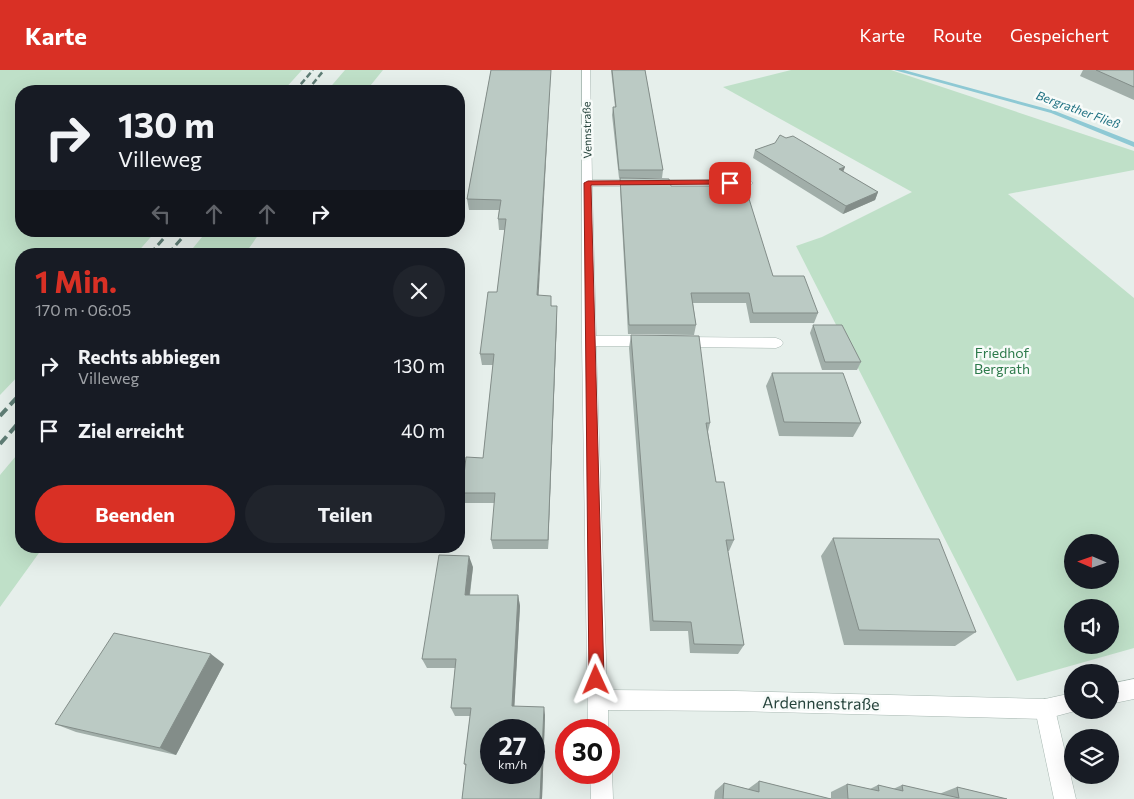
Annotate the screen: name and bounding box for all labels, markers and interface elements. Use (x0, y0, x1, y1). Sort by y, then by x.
text: Karte (25, 21, 87, 50)
text: Karte (860, 24, 905, 46)
text: Route (933, 24, 982, 46)
text: Gespeichert (1010, 24, 1109, 46)
water label: Bergrather Fließ (1035, 87, 1123, 131)
street label: Vennstraße (579, 101, 593, 159)
text: 130 m (118, 102, 215, 145)
icon: right (35, 105, 100, 170)
text: Villeweg (118, 145, 202, 172)
pin (709, 162, 751, 204)
icon: arrive (716, 169, 744, 197)
icon: left (147, 200, 175, 228)
icon: ahead (200, 200, 228, 228)
icon: ahead (253, 200, 281, 228)
icon: right (306, 200, 334, 228)
text: 1 Min. (35, 262, 117, 299)
button: close (393, 265, 445, 317)
text: 170 m · 06:05 (35, 300, 131, 319)
park label: Friedhof Bergrath (974, 344, 1030, 377)
text: Rechts abbiegen (78, 345, 220, 368)
icon: right (35, 352, 63, 380)
text: 130 m (393, 354, 445, 377)
text: Villeweg (78, 368, 139, 387)
icon: arrive (35, 417, 63, 445)
text: Ziel erreicht (78, 419, 184, 442)
text: 40 m (401, 419, 445, 442)
button: Beenden (35, 485, 235, 543)
button: Teilen (245, 485, 445, 543)
north arrow (1064, 534, 1119, 589)
map controls (1064, 534, 1119, 784)
button: sound (1064, 599, 1119, 654)
position arrow (569, 653, 621, 705)
button: search (1064, 664, 1119, 719)
street label: Ardennenstraße (762, 692, 880, 713)
speed limit sign: 30 (555, 719, 620, 784)
button: layers (1064, 729, 1119, 784)
text: 27 (499, 730, 526, 760)
text: km/h (498, 757, 527, 771)

